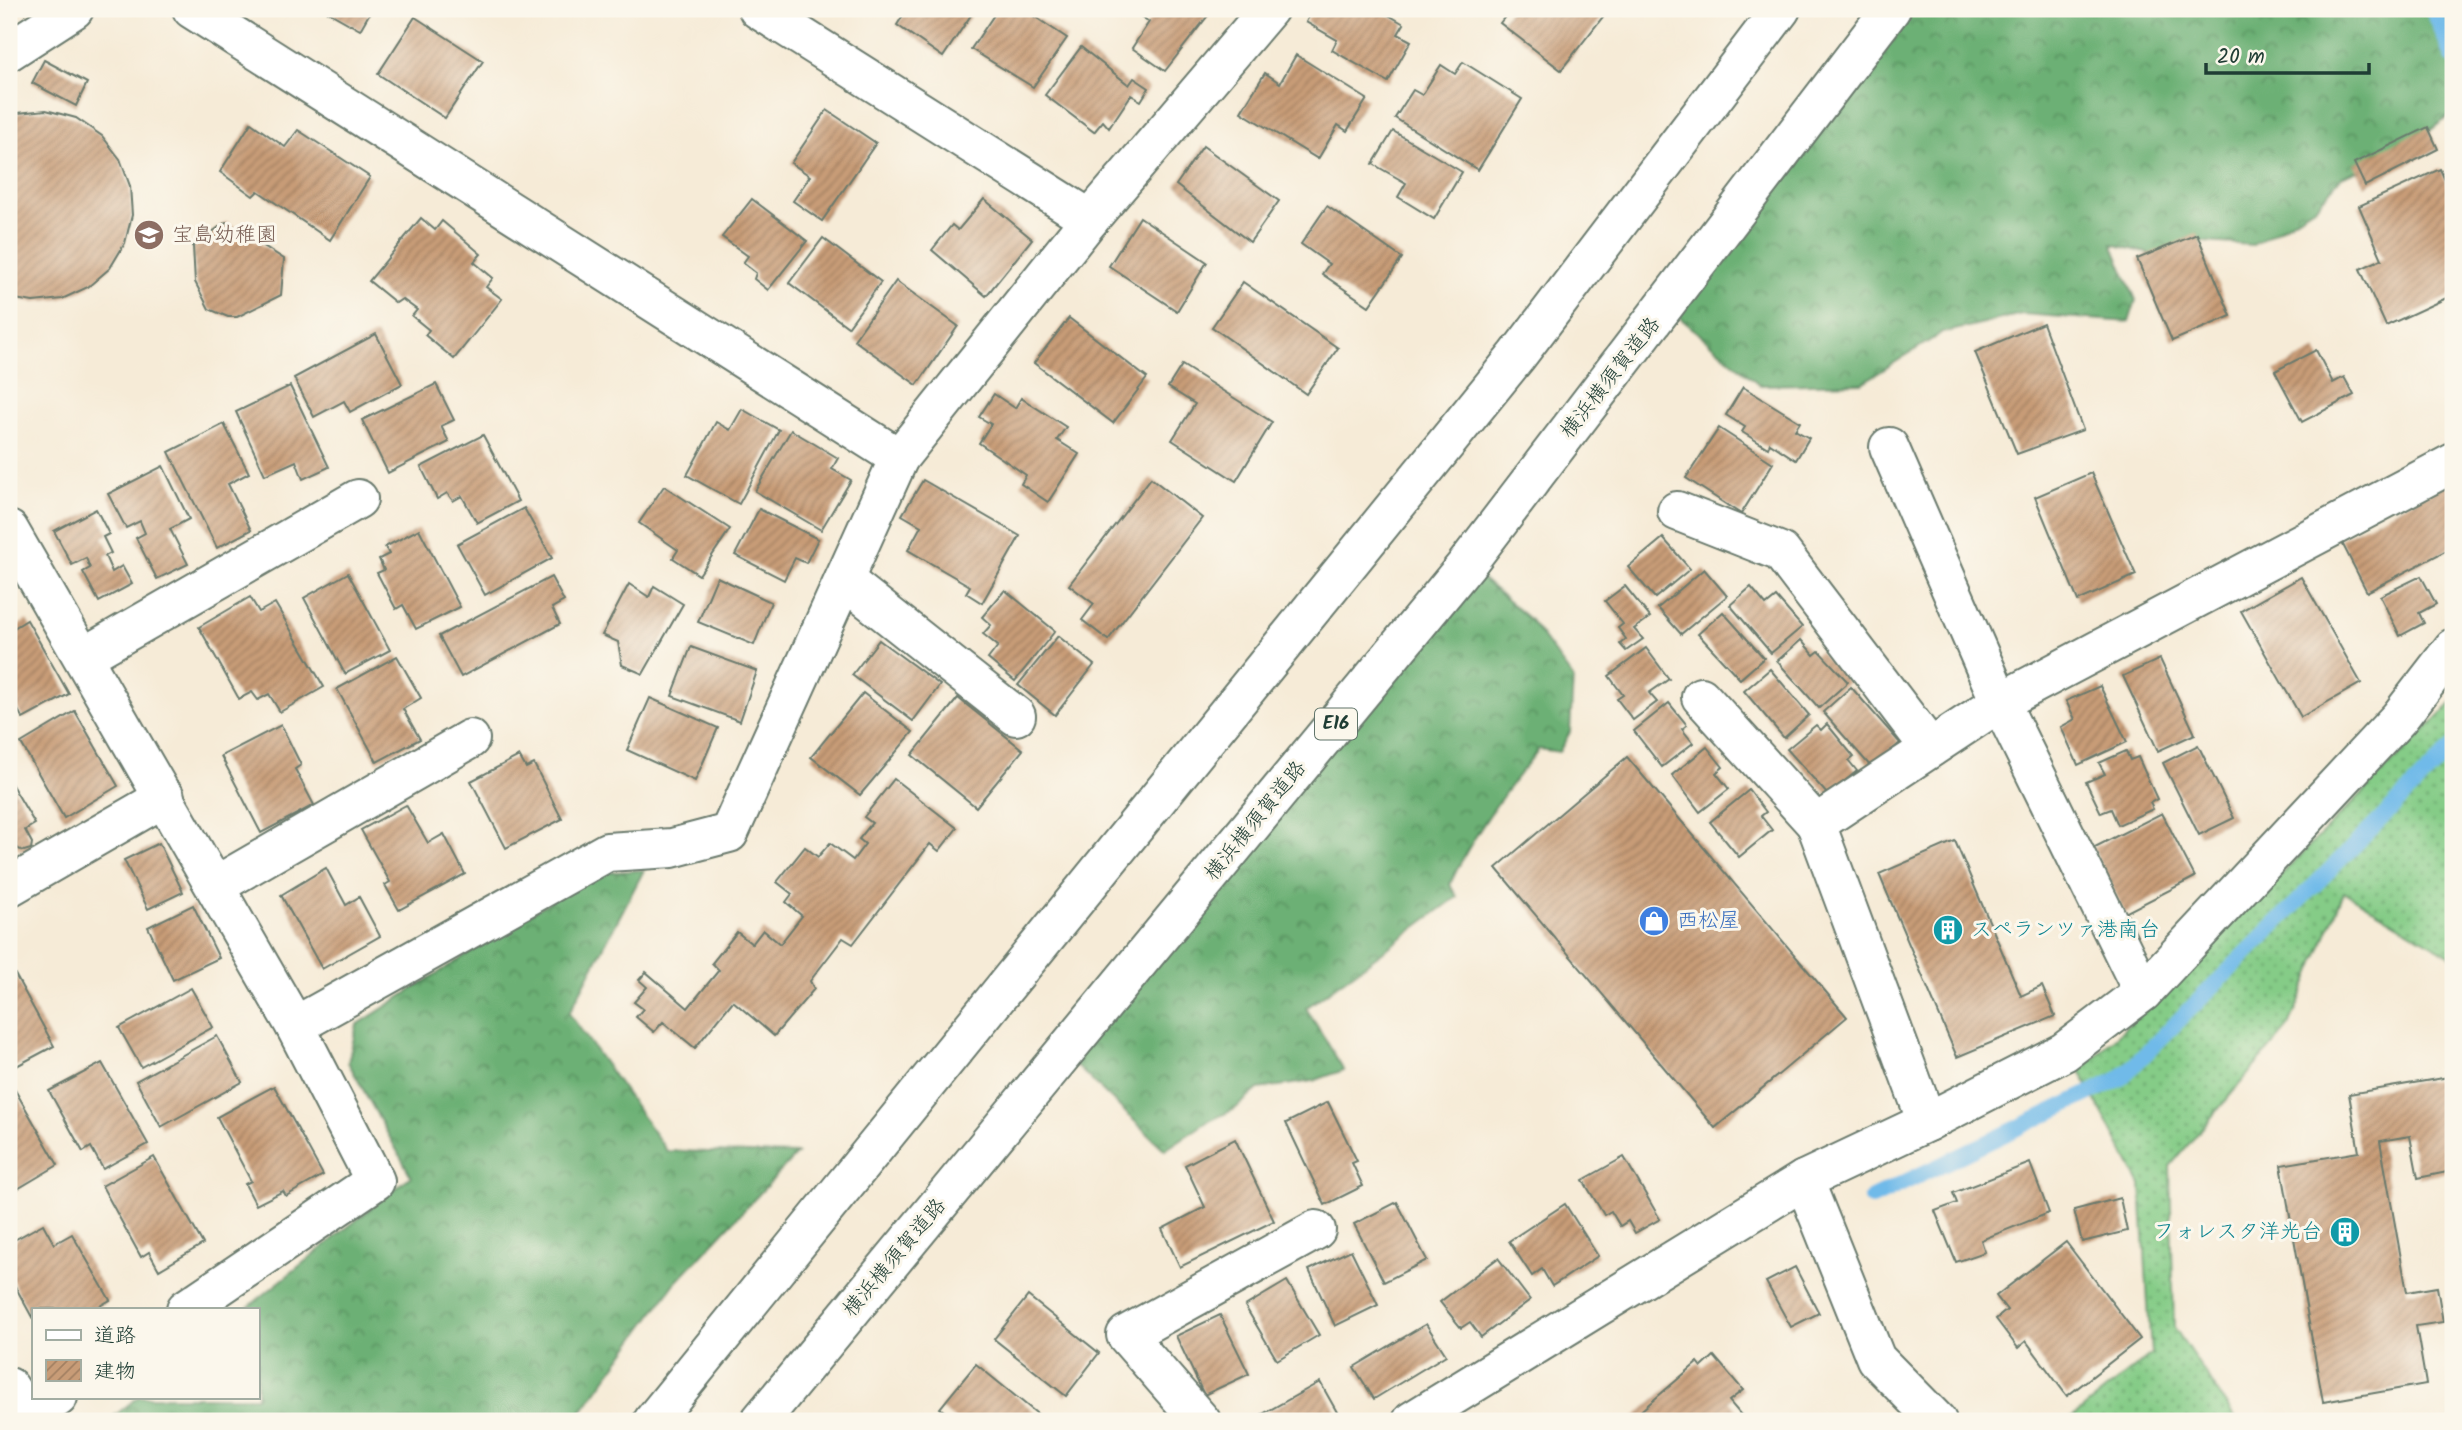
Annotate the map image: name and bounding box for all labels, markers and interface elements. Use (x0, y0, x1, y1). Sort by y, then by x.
scale bar (2206, 32, 2369, 76)
text: 20 m (2217, 41, 2265, 74)
school or university icon: 宝島幼稚園 (132, 218, 166, 252)
place label: 宝島幼稚園 (172, 219, 277, 252)
street label: 横浜横須賀道路 (1553, 310, 1669, 446)
road number: E16 (1315, 708, 1357, 740)
street label: 横浜横須賀道路 (1197, 753, 1315, 889)
shop icon: 西松屋 (1637, 904, 1671, 938)
place label: 西松屋 (1677, 905, 1740, 938)
building icon: スペランツァ港南台 (1931, 913, 1965, 947)
place label: スペランツァ港南台 (1971, 914, 2160, 947)
street label: 横浜横須賀道路 (835, 1191, 955, 1325)
building icon: フォレスタ洋光台 (2328, 1215, 2362, 1249)
place label: フォレスタ洋光台 (2154, 1216, 2322, 1249)
legend (32, 1308, 259, 1398)
text: 道路 (94, 1320, 136, 1353)
text: 建物 (94, 1356, 136, 1389)

